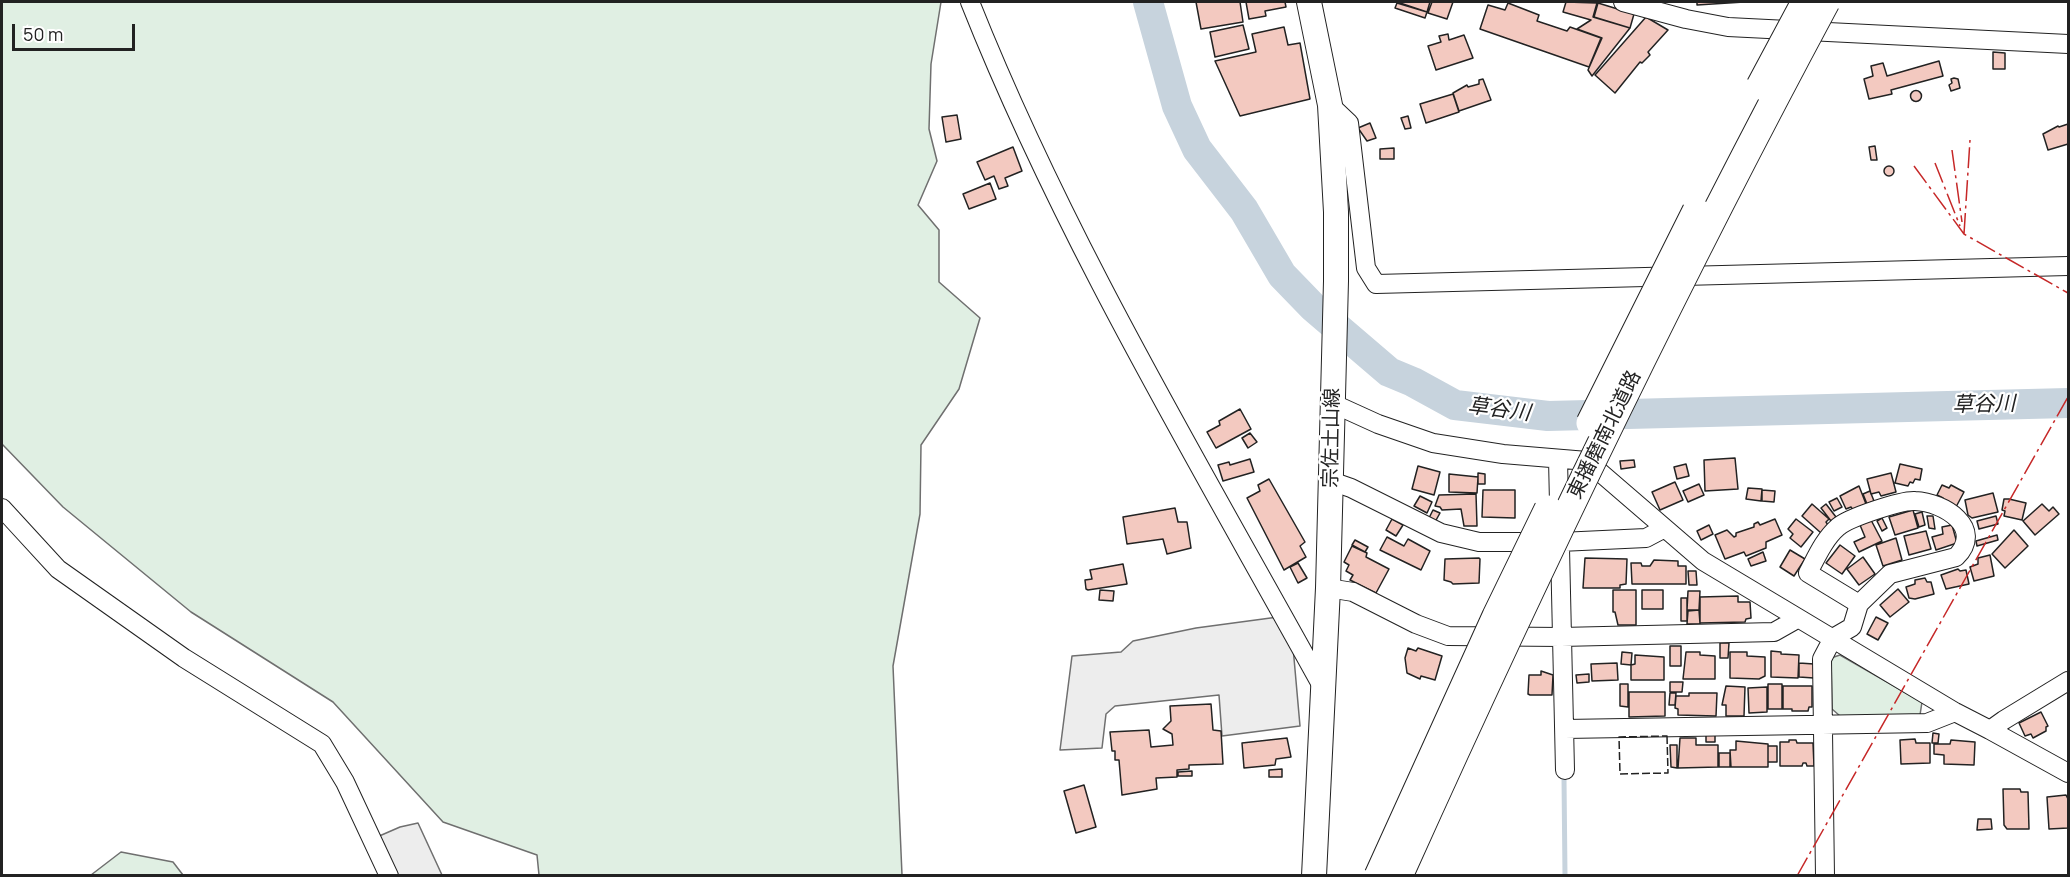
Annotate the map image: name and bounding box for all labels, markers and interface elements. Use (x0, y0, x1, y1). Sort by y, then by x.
scale bar (15, 12, 138, 50)
text: 50 m (23, 22, 63, 46)
street label: 東播磨南北道路 (1564, 367, 1646, 503)
street label: 宗佐土山線 (1319, 388, 1345, 488)
water label: 草谷川 (1952, 392, 2016, 418)
water label: 草谷川 (1466, 394, 1532, 426)

